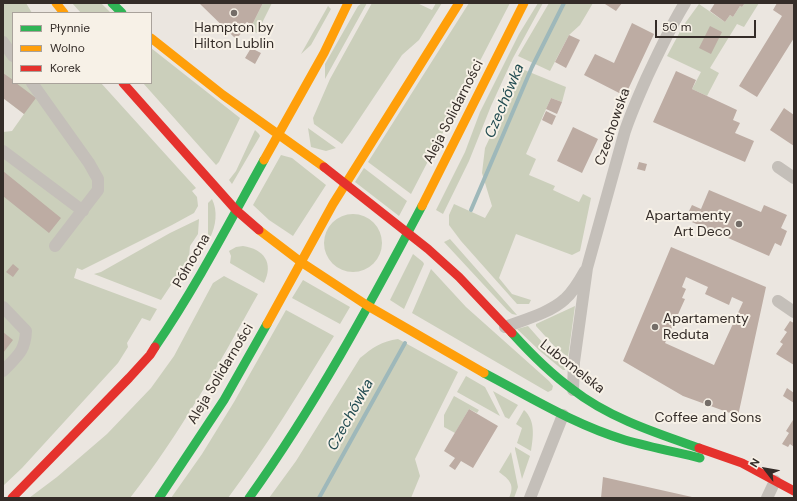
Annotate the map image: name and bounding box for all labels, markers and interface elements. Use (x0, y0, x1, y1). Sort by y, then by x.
marker: Hampton by Hilton Lublin (229, 8, 239, 18)
legend (12, 12, 152, 84)
scale bar (657, 12, 758, 38)
text: 50 m (662, 19, 691, 35)
text: Płynnie (50, 20, 90, 36)
place label: Hampton by Hilton Lublin (194, 20, 274, 52)
text: Wolno (50, 40, 85, 56)
street label: Aleja Solidarności (421, 57, 487, 167)
text: Korek (50, 60, 81, 76)
water label: Czechówka (481, 61, 529, 141)
street label: Czechowska (592, 86, 634, 168)
place label: Apartamenty Art Deco (645, 208, 731, 240)
marker: Apartamenty Art Deco (734, 219, 744, 229)
street label: Północna (170, 231, 214, 291)
place label: Apartamenty Reduta (663, 311, 749, 344)
street label: Aleja Solidarności (184, 321, 258, 427)
marker: Apartamenty Reduta (650, 322, 660, 332)
street label: Lubomelska (536, 336, 608, 398)
water label: Czechówka (324, 376, 378, 454)
marker: Coffee and Sons (703, 398, 713, 408)
place label: Coffee and Sons (655, 410, 761, 426)
north arrow (745, 449, 785, 489)
text: N (747, 456, 763, 470)

